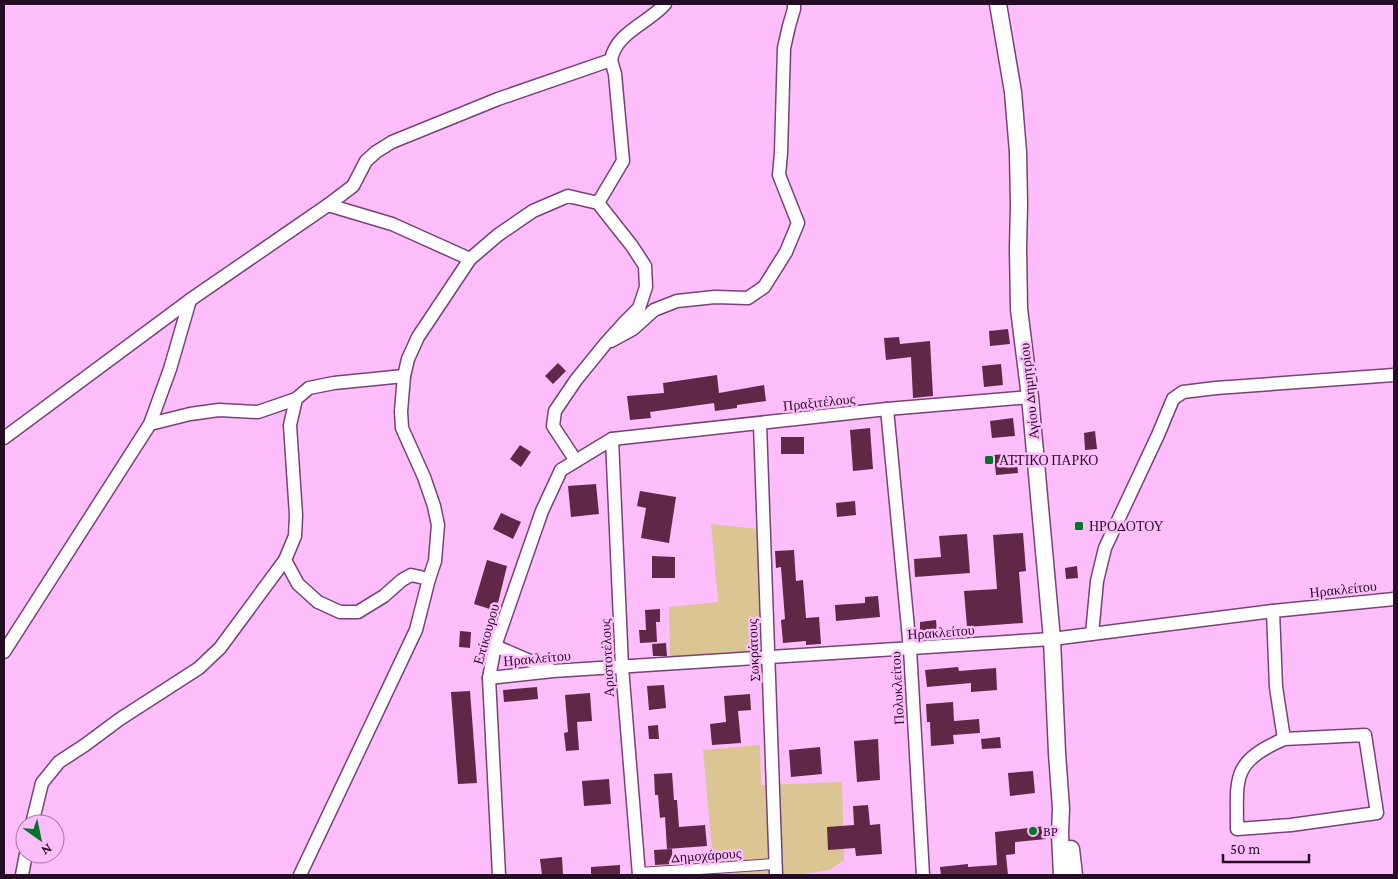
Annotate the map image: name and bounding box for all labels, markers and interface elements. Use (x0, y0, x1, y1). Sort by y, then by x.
street label: Αγίου Δημητρίου (1016, 342, 1042, 440)
street label: Πραξιτέλους (782, 390, 856, 414)
place label: ΑΤΤΙΚΟ ΠΑΡΚΟ (999, 452, 1098, 468)
marker: ΑΤΤΙΚΟ ΠΑΡΚΟ (983, 454, 995, 466)
place label: ΗΡΟΔΟΤΟΥ (1089, 518, 1164, 534)
marker: ΗΡΟΔΟΤΟΥ (1073, 520, 1085, 532)
street label: Ηρακλείτου (1309, 578, 1377, 600)
street label: Επίκουρου (470, 602, 502, 666)
street label: Αριστοτέλους (597, 618, 617, 698)
street label: Σωκράτους (744, 618, 762, 681)
street label: Ηρακλείτου (907, 622, 975, 642)
street label: Ηρακλείτου (503, 647, 571, 669)
street label: Πολυκλείτου (887, 651, 907, 725)
north arrow (15, 814, 65, 864)
place label: BP (1043, 823, 1058, 839)
marker: BP (1027, 825, 1039, 837)
scale bar (1223, 832, 1309, 864)
text: N (38, 841, 55, 859)
text: 50 m (1230, 841, 1260, 857)
street label: Δημοχάρους (670, 845, 742, 865)

